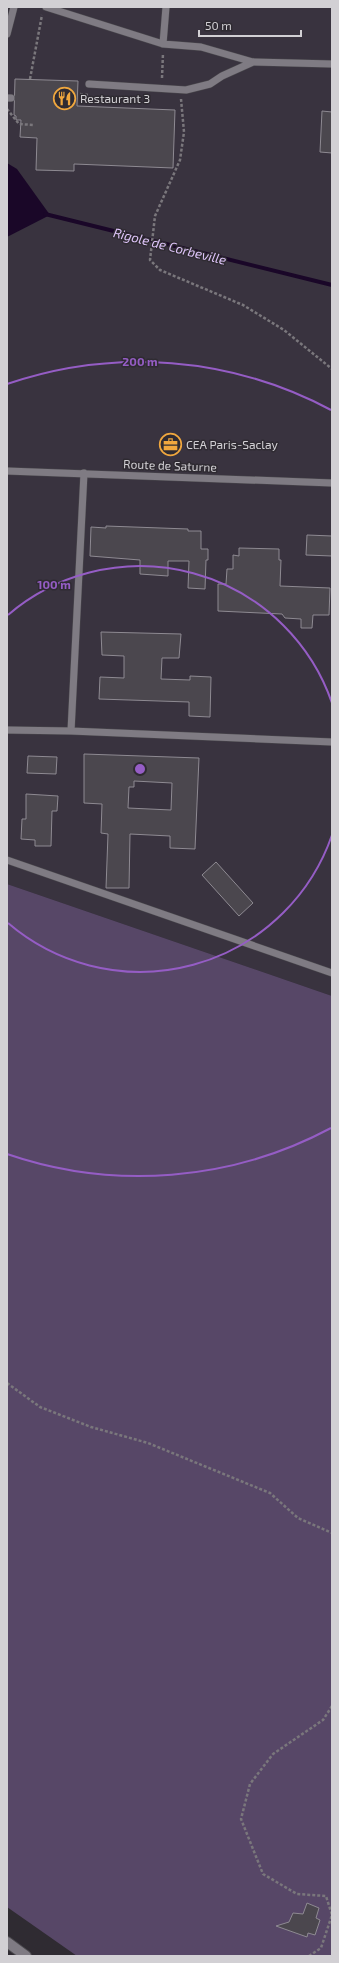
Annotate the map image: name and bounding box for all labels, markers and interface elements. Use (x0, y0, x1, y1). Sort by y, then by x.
scale bar (199, 12, 301, 38)
text: 50 m (205, 18, 232, 32)
restaurant icon: Restaurant 3 (51, 86, 77, 112)
place label: Restaurant 3 (80, 91, 150, 105)
water label: Rigole de Corbeville (112, 224, 228, 268)
text: 200 m (122, 354, 158, 368)
office icon: CEA Paris-Saclay (157, 432, 183, 458)
place label: CEA Paris-Saclay (186, 437, 279, 451)
street label: Route de Saturne (123, 456, 217, 474)
text: 100 m (37, 577, 71, 591)
centre of rings (133, 762, 147, 776)

